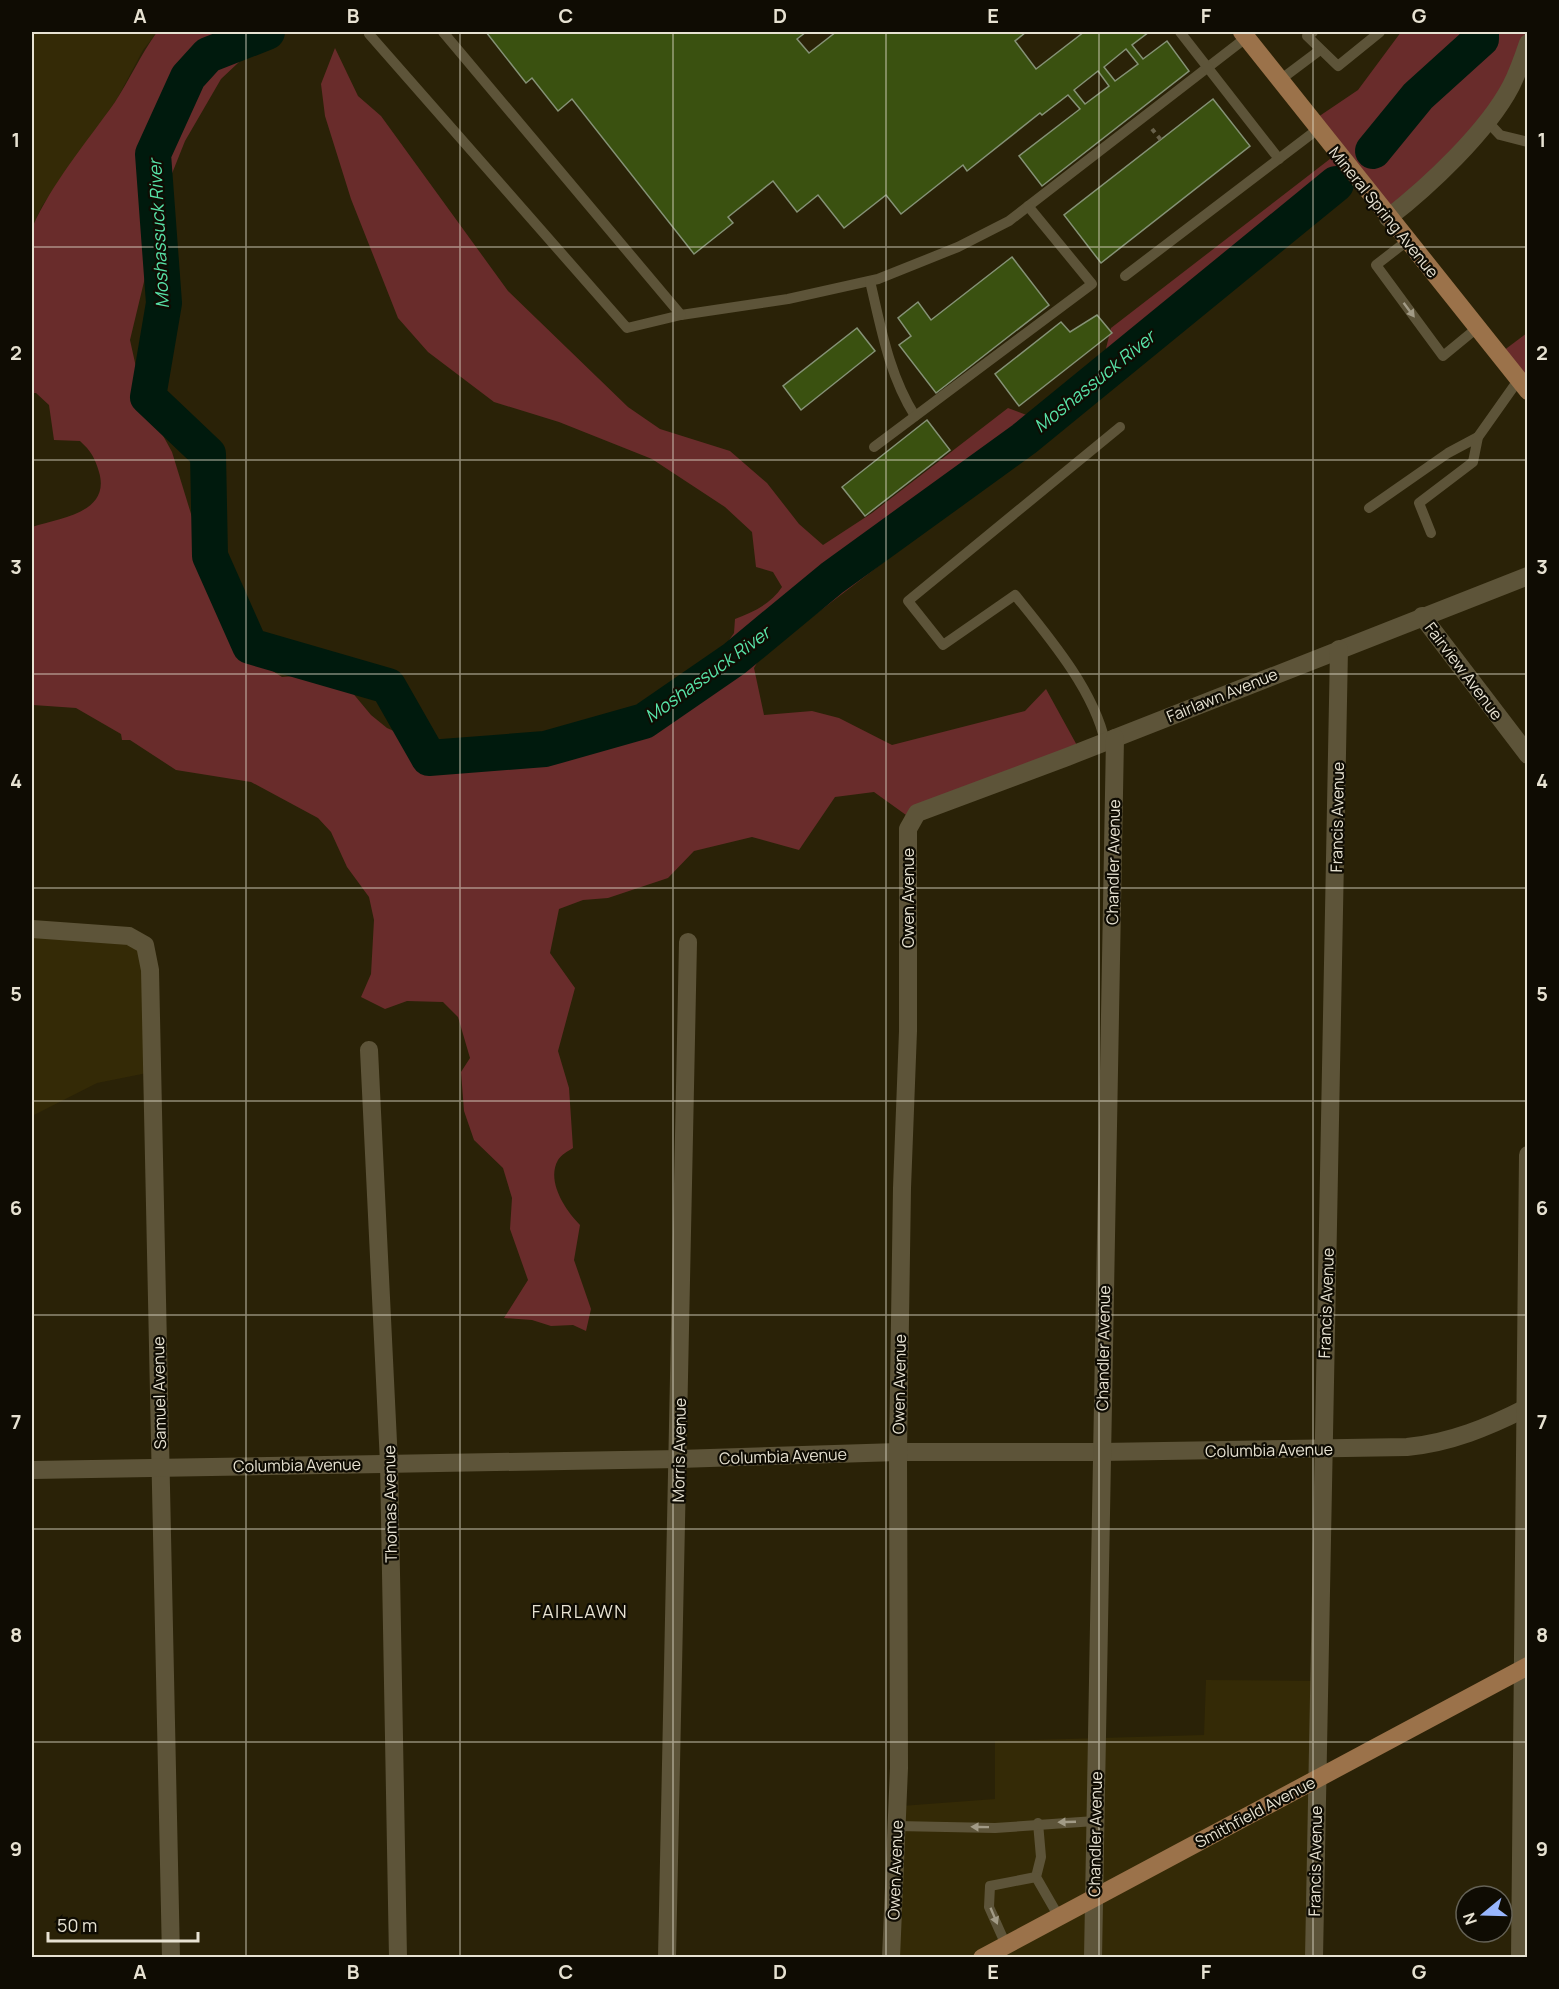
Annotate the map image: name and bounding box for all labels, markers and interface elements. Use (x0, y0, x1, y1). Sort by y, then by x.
text: A (133, 2, 147, 29)
text: B (347, 2, 360, 29)
text: C (559, 2, 573, 29)
text: D (773, 2, 787, 29)
text: E (987, 2, 999, 29)
text: F (1201, 2, 1212, 29)
text: G (1412, 2, 1427, 29)
text: 1 (12, 126, 20, 153)
text: 1 (1538, 126, 1546, 153)
street label: Mineral Spring Avenue (1324, 142, 1444, 282)
water label: Moshassuck River (142, 156, 174, 309)
one-way arrow (1403, 303, 1415, 318)
water label: Moshassuck River (1028, 323, 1161, 437)
text: 2 (10, 339, 22, 366)
text: 2 (1536, 339, 1548, 366)
text: 3 (10, 553, 22, 580)
text: 3 (1536, 553, 1548, 580)
street label: Fairview Avenue (1420, 618, 1508, 724)
water label: Moshassuck River (640, 619, 776, 728)
street label: Fairlawn Avenue (1163, 663, 1281, 727)
street label: Francis Avenue (1325, 762, 1349, 872)
text: 4 (10, 767, 22, 794)
text: 4 (1536, 767, 1548, 794)
street label: Chandler Avenue (1101, 799, 1125, 925)
street label: Owen Avenue (897, 848, 919, 948)
text: 5 (10, 980, 22, 1007)
text: 5 (1536, 980, 1548, 1007)
text: 6 (10, 1194, 22, 1221)
text: 6 (1536, 1194, 1548, 1221)
street label: Francis Avenue (1313, 1247, 1339, 1359)
street label: Chandler Avenue (1091, 1285, 1115, 1411)
street label: Owen Avenue (887, 1334, 911, 1434)
street label: Samuel Avenue (147, 1336, 171, 1450)
street label: Morris Avenue (667, 1398, 691, 1502)
text: 7 (11, 1408, 21, 1435)
text: 7 (1537, 1408, 1547, 1435)
street label: Columbia Avenue (1205, 1438, 1333, 1462)
street label: Columbia Avenue (719, 1443, 847, 1469)
street label: Thomas Avenue (378, 1445, 402, 1563)
street label: Columbia Avenue (233, 1453, 361, 1477)
district label: FAIRLAWN (532, 1599, 628, 1623)
text: 8 (10, 1621, 22, 1648)
text: 8 (1536, 1621, 1548, 1648)
street label: Chandler Avenue (1083, 1771, 1107, 1897)
street label: Smithfield Avenue (1191, 1771, 1319, 1853)
street label: Francis Avenue (1303, 1806, 1327, 1916)
one-way arrow (1057, 1817, 1076, 1826)
street label: Owen Avenue (882, 1820, 908, 1920)
one-way arrow (970, 1822, 989, 1832)
text: 9 (10, 1835, 22, 1862)
text: 9 (1536, 1835, 1548, 1862)
north arrow (1454, 1884, 1514, 1944)
scale bar (48, 1905, 198, 1943)
one-way arrow (989, 1908, 998, 1925)
text: N (1458, 1910, 1482, 1928)
text: 50 m (57, 1913, 97, 1937)
text: A (133, 1958, 147, 1985)
text: B (347, 1958, 360, 1985)
text: C (559, 1958, 573, 1985)
text: D (773, 1958, 787, 1985)
text: E (987, 1958, 999, 1985)
text: F (1201, 1958, 1212, 1985)
text: G (1412, 1958, 1427, 1985)

